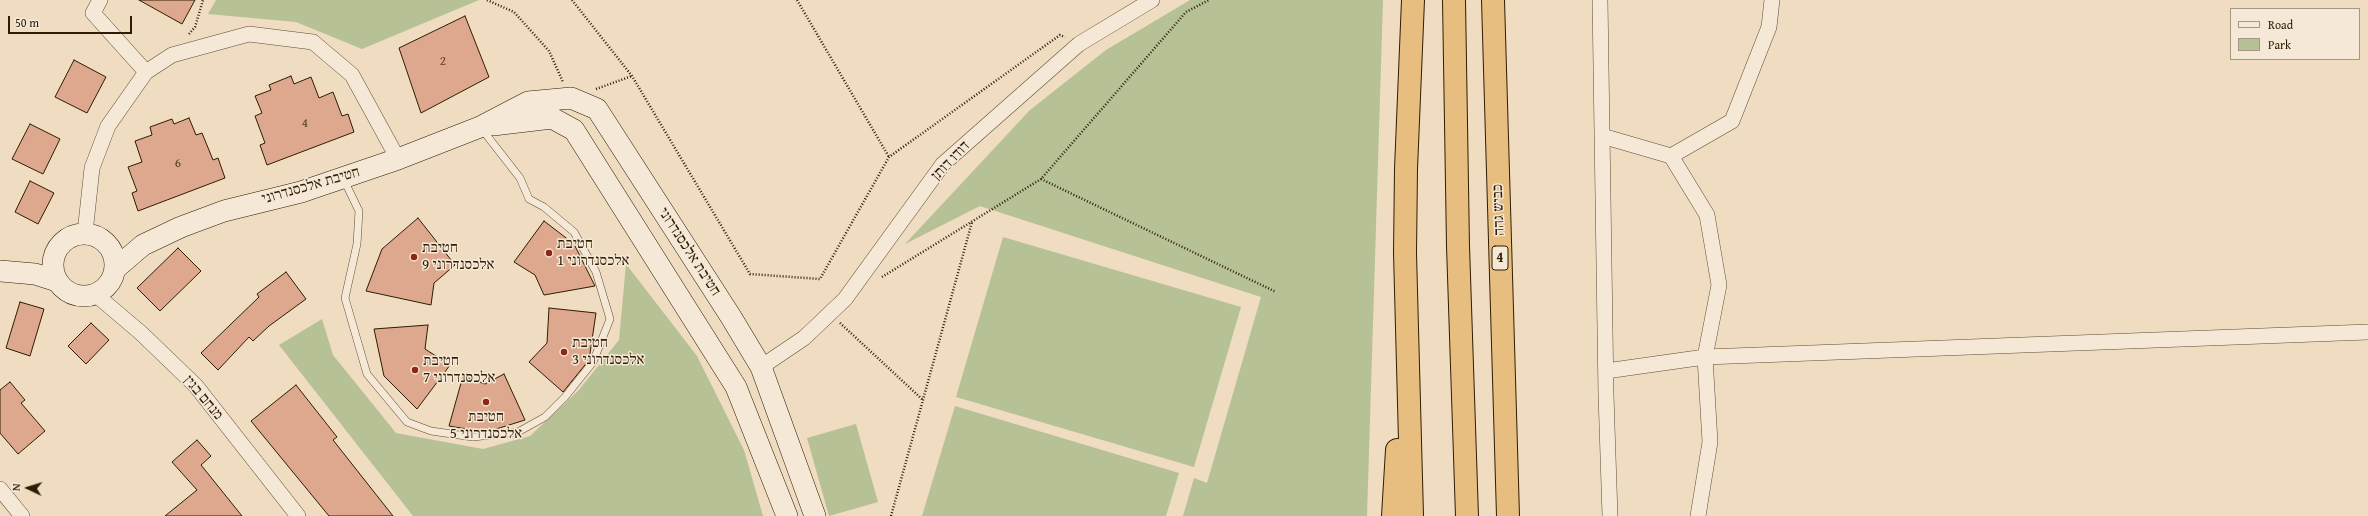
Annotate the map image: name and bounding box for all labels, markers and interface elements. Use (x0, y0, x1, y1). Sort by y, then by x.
scale bar (10, 8, 134, 34)
legend (2230, 8, 2360, 60)
text: 50 m (15, 14, 39, 31)
text: Road (2268, 16, 2293, 33)
text: Park (2268, 36, 2291, 53)
house number: 2 (440, 54, 446, 70)
house number: 4 (302, 116, 308, 132)
street label: דודו דותן (928, 138, 974, 184)
house number: 6 (175, 156, 181, 172)
street label: חטיבת אלכסנדרוני (260, 163, 362, 209)
street label: כביש גהה (1489, 184, 1509, 236)
street label: חטיבת אלכסנדרוני (654, 205, 724, 299)
place label: חטיבת אלכסנדרוני 1 (557, 235, 630, 270)
place label: חטיבת אלכסנדרוני 9 (422, 239, 495, 274)
road number: 4 (1492, 246, 1508, 270)
marker: חטיבת אלכסנדרוני 1 (544, 248, 554, 258)
marker: חטיבת אלכסנדרוני 9 (409, 252, 419, 262)
place label: חטיבת אלכסנדרוני 3 (572, 334, 645, 369)
marker: חטיבת אלכסנדרוני 3 (559, 347, 569, 357)
place label: חטיבת אלכסנדרוני 7 (423, 352, 496, 387)
marker: חטיבת אלכסנדרוני 7 (410, 365, 420, 375)
street label: מנחם בגין (179, 372, 227, 424)
marker: חטיבת אלכסנדרוני 5 (481, 397, 491, 407)
place label: חטיבת אלכסנדרוני 5 (450, 408, 522, 443)
north arrow (8, 468, 48, 508)
text: N (8, 483, 24, 491)

